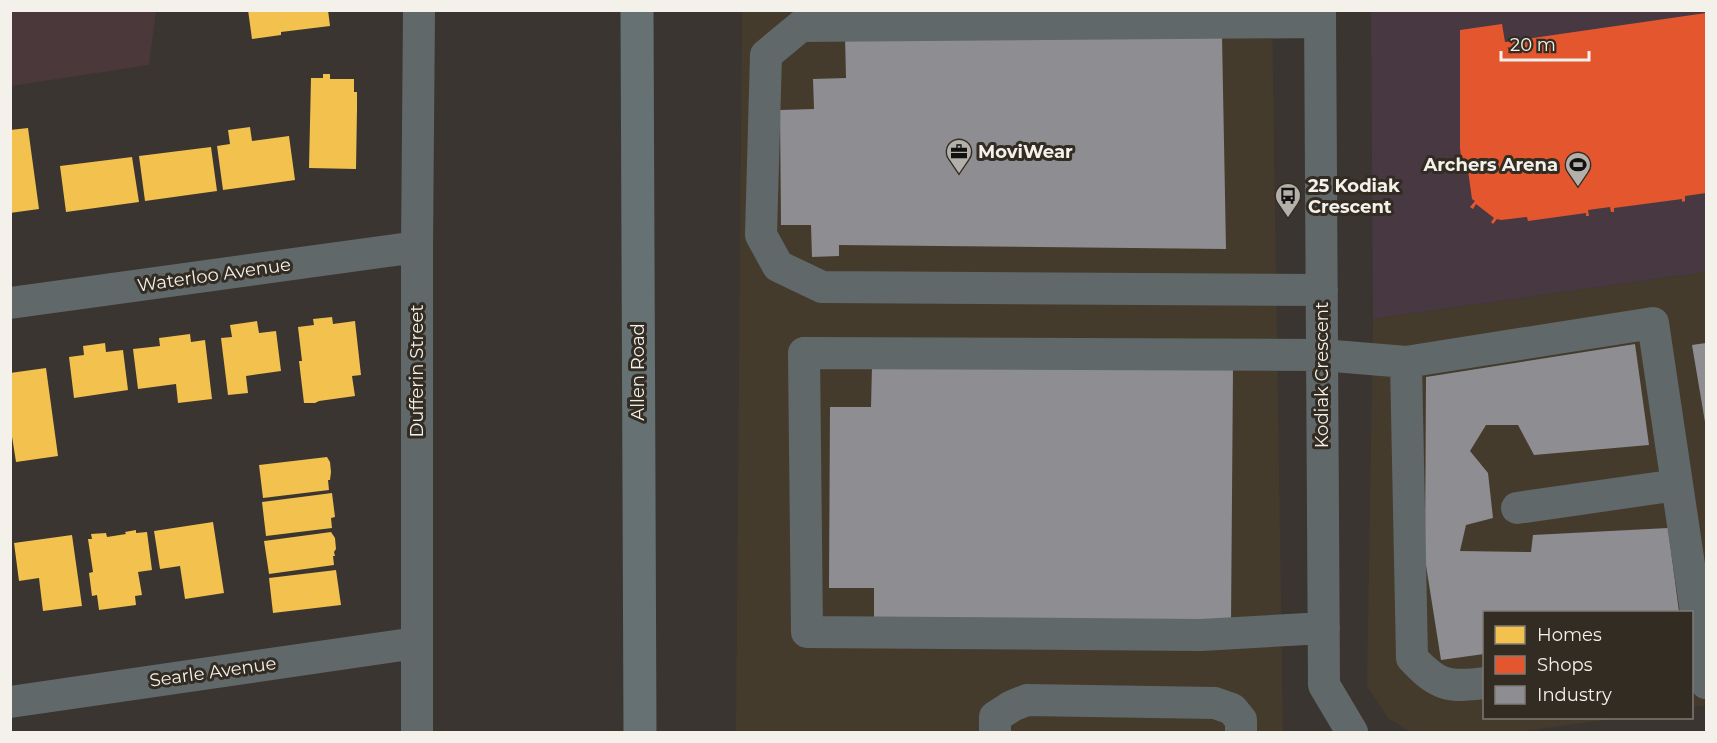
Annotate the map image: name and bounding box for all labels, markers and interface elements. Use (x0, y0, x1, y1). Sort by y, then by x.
scale bar (1501, 24, 1590, 62)
text: 20 m (1510, 34, 1556, 56)
office icon: MoviWear (944, 137, 974, 175)
place label: MoviWear (978, 141, 1073, 163)
sports icon: Archers Arena (1563, 150, 1593, 188)
place label: Archers Arena (1422, 154, 1558, 176)
place label: 25 Kodiak Crescent (1308, 175, 1400, 218)
bus stop icon: 25 Kodiak Crescent (1273, 181, 1303, 219)
street label: Waterloo Avenue (136, 253, 292, 297)
street label: Kodiak Crescent (1311, 302, 1333, 448)
street label: Dufferin Street (406, 304, 428, 438)
street label: Allen Road (627, 323, 649, 421)
legend (1483, 611, 1693, 719)
text: Homes (1537, 624, 1602, 646)
street label: Searle Avenue (148, 652, 278, 692)
text: Shops (1537, 654, 1593, 676)
text: Industry (1537, 684, 1612, 706)

